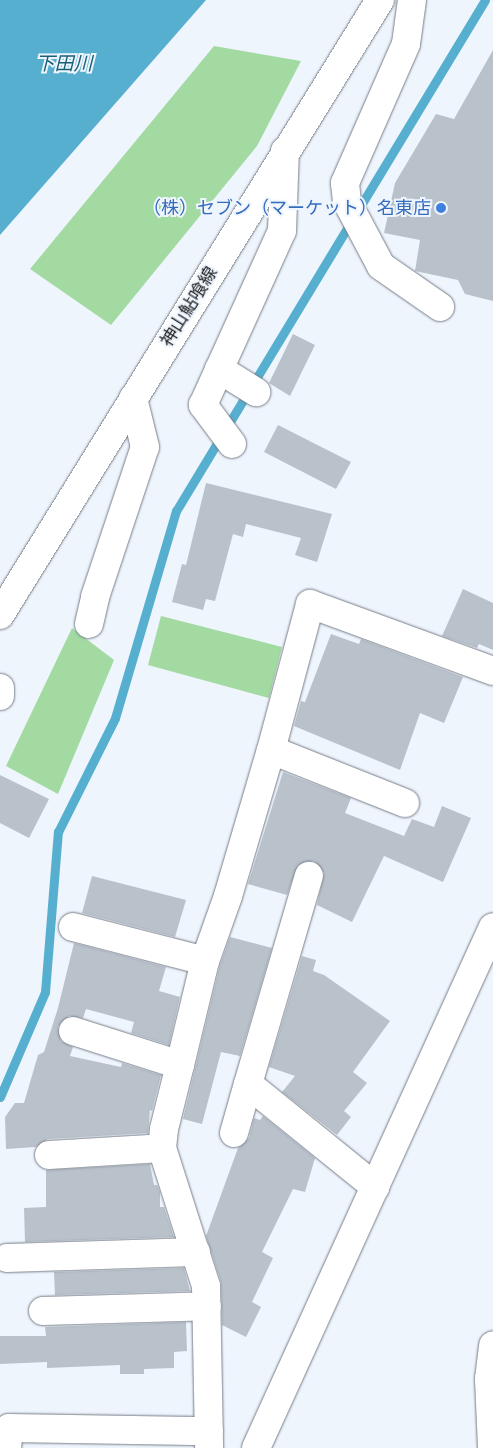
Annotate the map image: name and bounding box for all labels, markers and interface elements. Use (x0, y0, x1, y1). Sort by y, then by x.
water label: 下田川 (36, 53, 92, 75)
place label: （株）セブン（マーケット）名東店 (143, 197, 431, 219)
marker: （株）セブン（マーケット）名東店 (435, 202, 447, 214)
street label: 神山鮎喰線 (156, 263, 222, 351)

